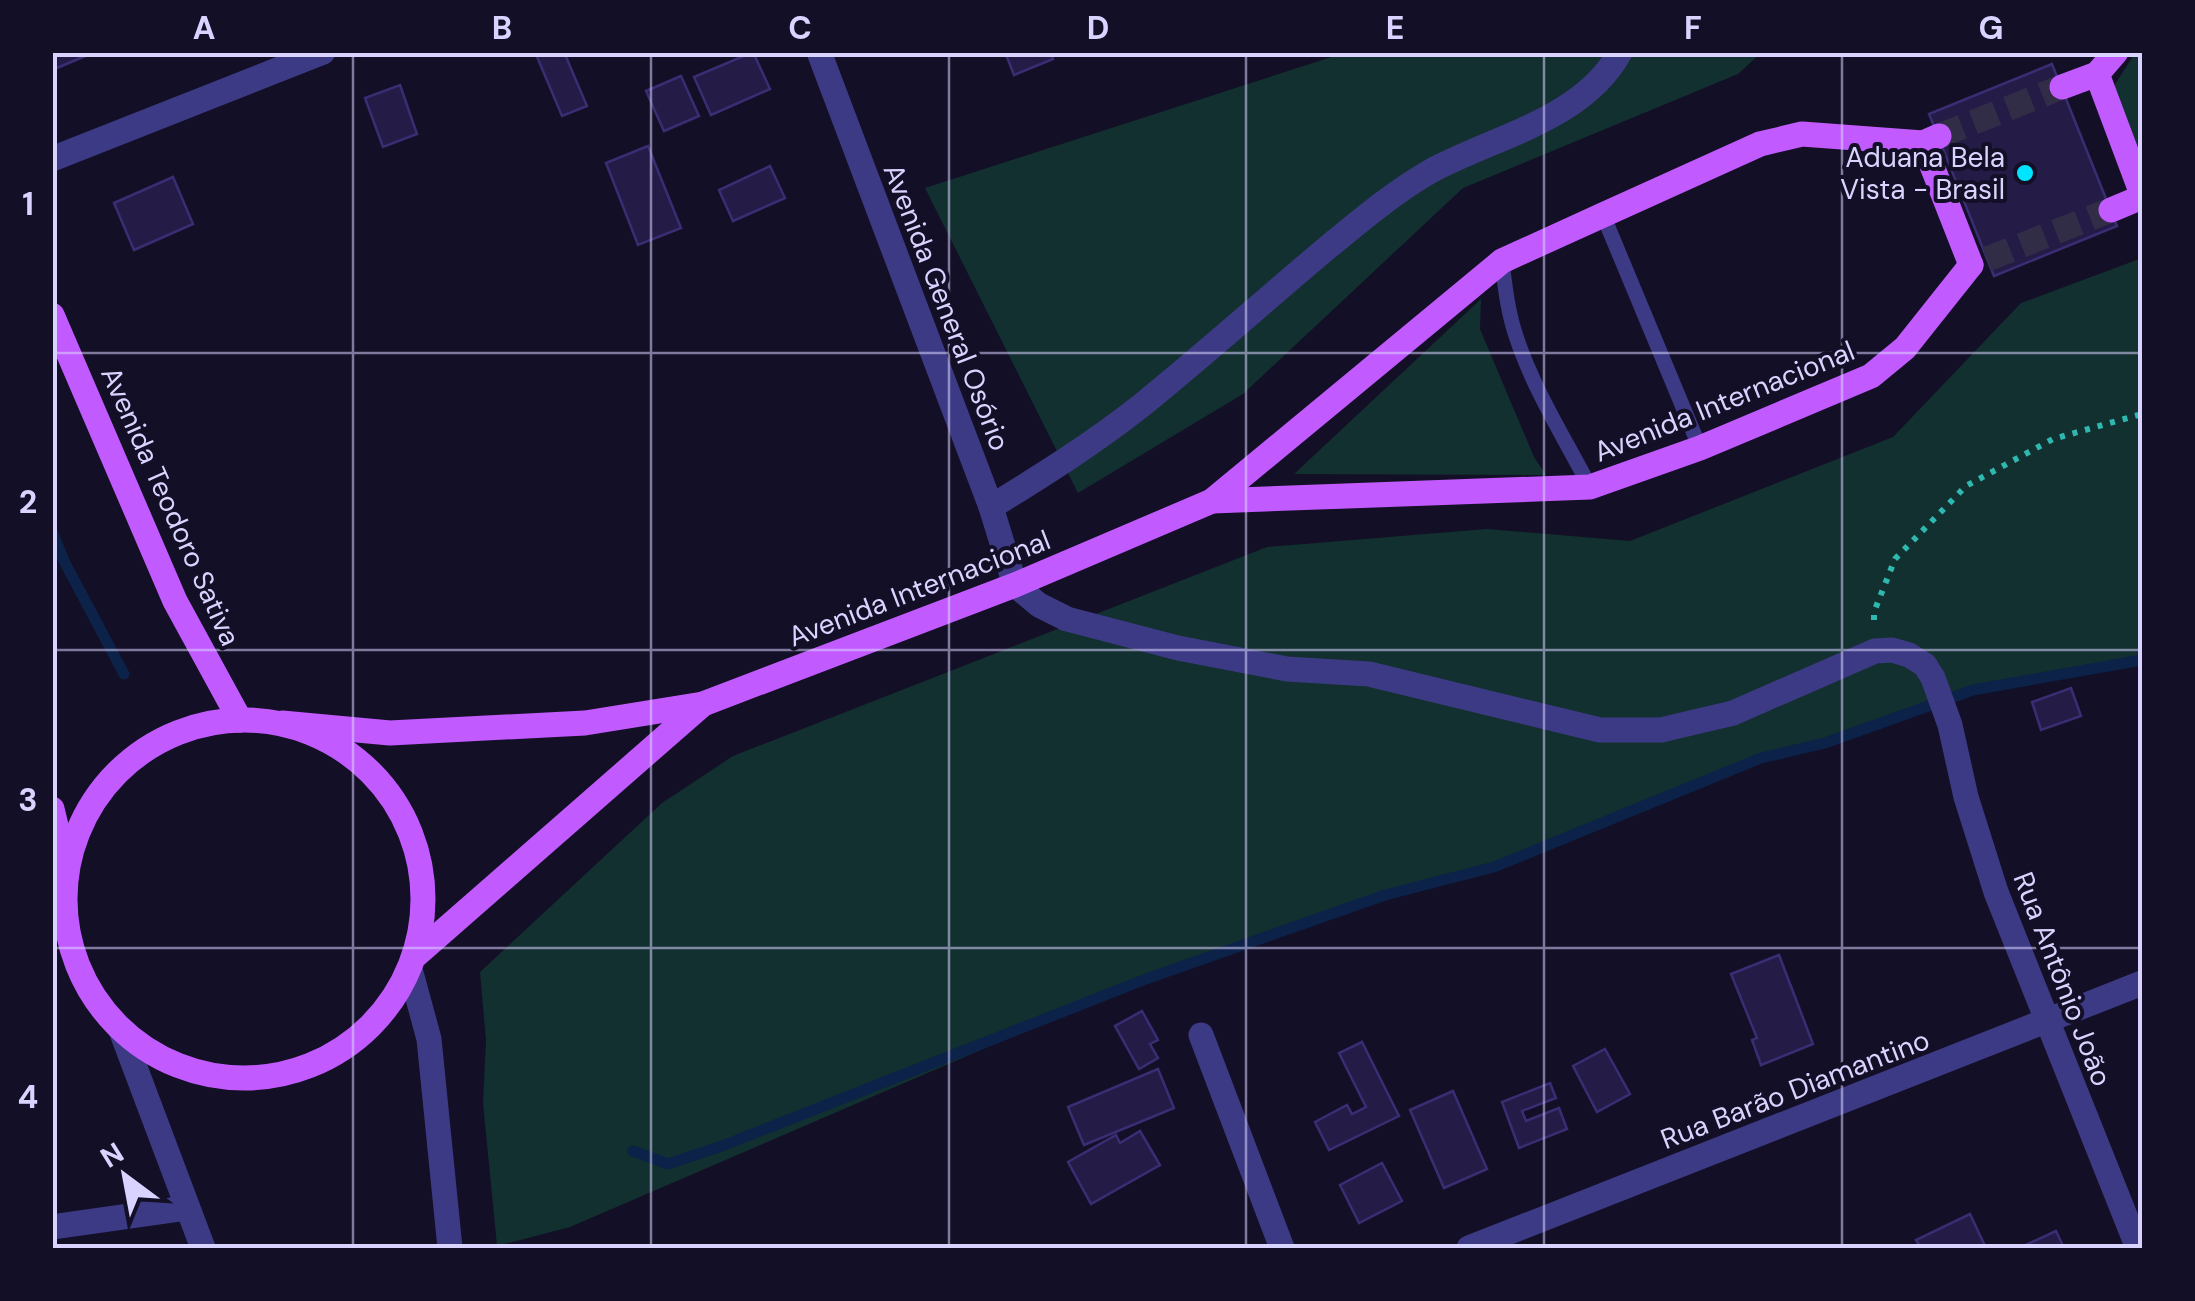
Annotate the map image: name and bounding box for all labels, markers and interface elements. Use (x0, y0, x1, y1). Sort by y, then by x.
text: A (193, 7, 215, 49)
text: B (492, 7, 512, 49)
text: C (788, 7, 812, 49)
text: D (1087, 7, 1109, 49)
text: E (1386, 7, 1404, 49)
text: F (1684, 7, 1702, 49)
text: G (1979, 7, 2003, 49)
place label: Aduana Bela Vista - Brasil (1840, 139, 2005, 208)
street label: Avenida General Osório (875, 158, 1018, 456)
marker: Aduana Bela Vista - Brasil (2014, 162, 2036, 184)
text: 1 (22, 183, 34, 225)
street label: Avenida Internacional (1588, 332, 1860, 471)
street label: Avenida Teodoro Sativa (92, 361, 249, 652)
text: 2 (19, 481, 37, 523)
street label: Avenida Internacional (783, 521, 1055, 656)
text: 3 (18, 779, 38, 821)
street label: Rua Antônio João (2005, 867, 2120, 1092)
street label: Rua Barão Diamantino (1656, 1021, 1935, 1158)
text: 4 (18, 1076, 38, 1118)
north arrow (75, 1126, 175, 1226)
text: N (94, 1134, 130, 1176)

